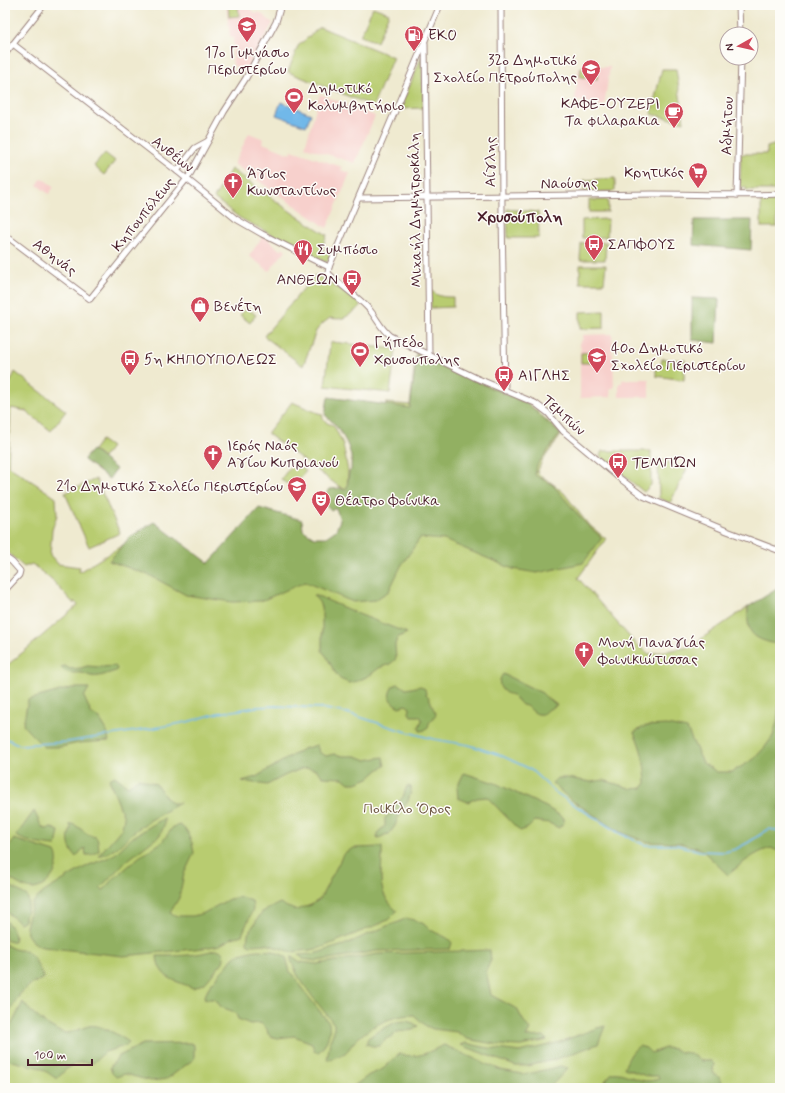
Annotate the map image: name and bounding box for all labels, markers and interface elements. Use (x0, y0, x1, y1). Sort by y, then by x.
school or university icon: 17ο Γυμνάσιο Περιστερίου (236, 15, 258, 43)
fuel station icon: EKO (403, 24, 425, 52)
place label: EKO (428, 26, 457, 46)
north arrow (719, 26, 759, 66)
place label: 17ο Γυμνάσιο Περιστερίου (205, 43, 290, 80)
text: N (723, 43, 738, 52)
place label: 32ο Δημοτικό Σχολείο Πετρούπολης (434, 51, 577, 88)
school or university icon: 32ο Δημοτικό Σχολείο Πετρούπολης (580, 58, 602, 86)
place label: Δημοτικό Κολυμβητήριο (308, 79, 404, 116)
sports icon: Δημοτικό Κολυμβητήριο (283, 86, 305, 114)
place label: ΚΑΦΕ-ΟΥΖΕΡΙ Τα φιλαρακια (561, 94, 660, 131)
street label: Αδμήτου (717, 96, 739, 156)
cafe icon: ΚΑΦΕ-ΟΥΖΕΡΙ Τα φιλαρακια (663, 101, 685, 129)
street label: Ανθέων (147, 132, 198, 178)
street label: Μιχαήλ Δημητροκάλη (405, 132, 427, 288)
street label: Αίγλης (481, 136, 501, 187)
supermarket icon: Κρητικός (687, 161, 709, 189)
place label: Κρητικός (624, 163, 684, 183)
place label: Άγιος Κωνσταντίνος (247, 164, 336, 201)
church icon: Άγιος Κωνσταντίνος (222, 171, 244, 199)
street label: Κηπουπόλεως (108, 173, 180, 256)
street label: Ναούσης (540, 173, 598, 194)
district label: Χρυσούπολη (477, 207, 563, 228)
bus stop icon: ΣΑΠΦΟΥΣ (583, 233, 605, 261)
street label: Αθηνάς (28, 235, 81, 281)
place label: ΣΑΠΦΟΥΣ (608, 235, 676, 255)
restaurant icon: Συμπόσιο (292, 238, 314, 266)
place label: Συμπόσιο (317, 240, 378, 260)
bus stop icon: ΑΝΘΕΩΝ (341, 268, 363, 296)
place label: ΑΝΘΕΩΝ (276, 270, 338, 290)
shop icon: Βενέτη (189, 295, 211, 323)
place label: Βενέτη (214, 297, 262, 317)
place label: Γήπεδο Χρυσουπολης (374, 333, 460, 370)
place label: 40ο Δημοτικό Σχολείο Περιστερίου (611, 339, 746, 376)
sports icon: Γήπεδο Χρυσουπολης (349, 340, 371, 368)
school or university icon: 40ο Δημοτικό Σχολείο Περιστερίου (586, 346, 608, 374)
bus stop icon: 5η ΚΗΠΟΥΠΟΛΕΩΣ (119, 348, 141, 376)
place label: 5η ΚΗΠΟΥΠΟΛΕΩΣ (144, 350, 277, 370)
bus stop icon: ΑΙΓΛΗΣ (493, 364, 515, 392)
place label: ΑΙΓΛΗΣ (518, 366, 570, 386)
street label: Τεμπών (537, 391, 590, 441)
place label: Ιερός Ναός Αγίου Κυπριανού (227, 436, 339, 473)
church icon: Ιερός Ναός Αγίου Κυπριανού (202, 443, 224, 471)
bus stop icon: ΤΕΜΠΏΝ (607, 451, 629, 479)
place label: ΤΕΜΠΏΝ (632, 453, 696, 473)
school or university icon: 21ο Δημοτικό Σχολείο Περιστερίου (286, 475, 308, 503)
place label: 21ο Δημοτικό Σχολείο Περιστερίου (56, 477, 283, 497)
theatre icon: Θέατρο Φοίνικα (310, 489, 332, 517)
place label: Θέατρο Φοίνικα (335, 491, 440, 511)
place label: Μονή Παναγιάς Φοινικιώτισσας (597, 633, 705, 670)
church icon: Μονή Παναγιάς Φοινικιώτισσας (573, 640, 595, 668)
park label: Ποικίλο Όρος (363, 799, 451, 819)
scale bar (28, 1041, 92, 1067)
text: 100 m (34, 1048, 66, 1064)

